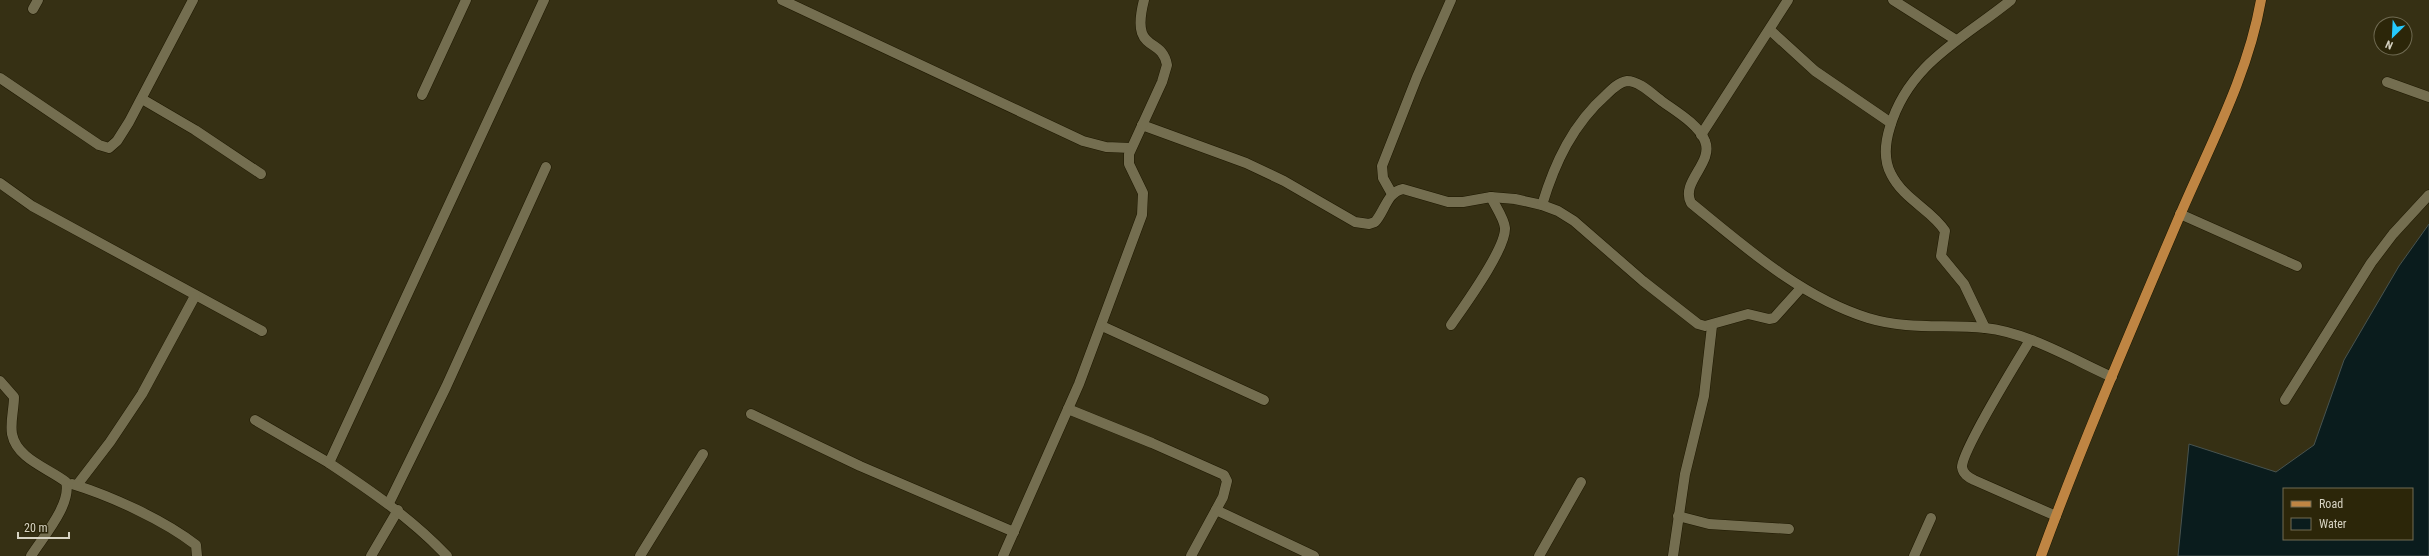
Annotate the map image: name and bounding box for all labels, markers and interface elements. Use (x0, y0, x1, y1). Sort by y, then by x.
north arrow (2373, 16, 2413, 56)
text: N (2383, 37, 2395, 52)
legend (2283, 488, 2413, 540)
text: Road (2319, 497, 2343, 511)
scale bar (18, 514, 69, 540)
text: Water (2319, 517, 2347, 531)
text: 20 m (24, 521, 48, 535)

